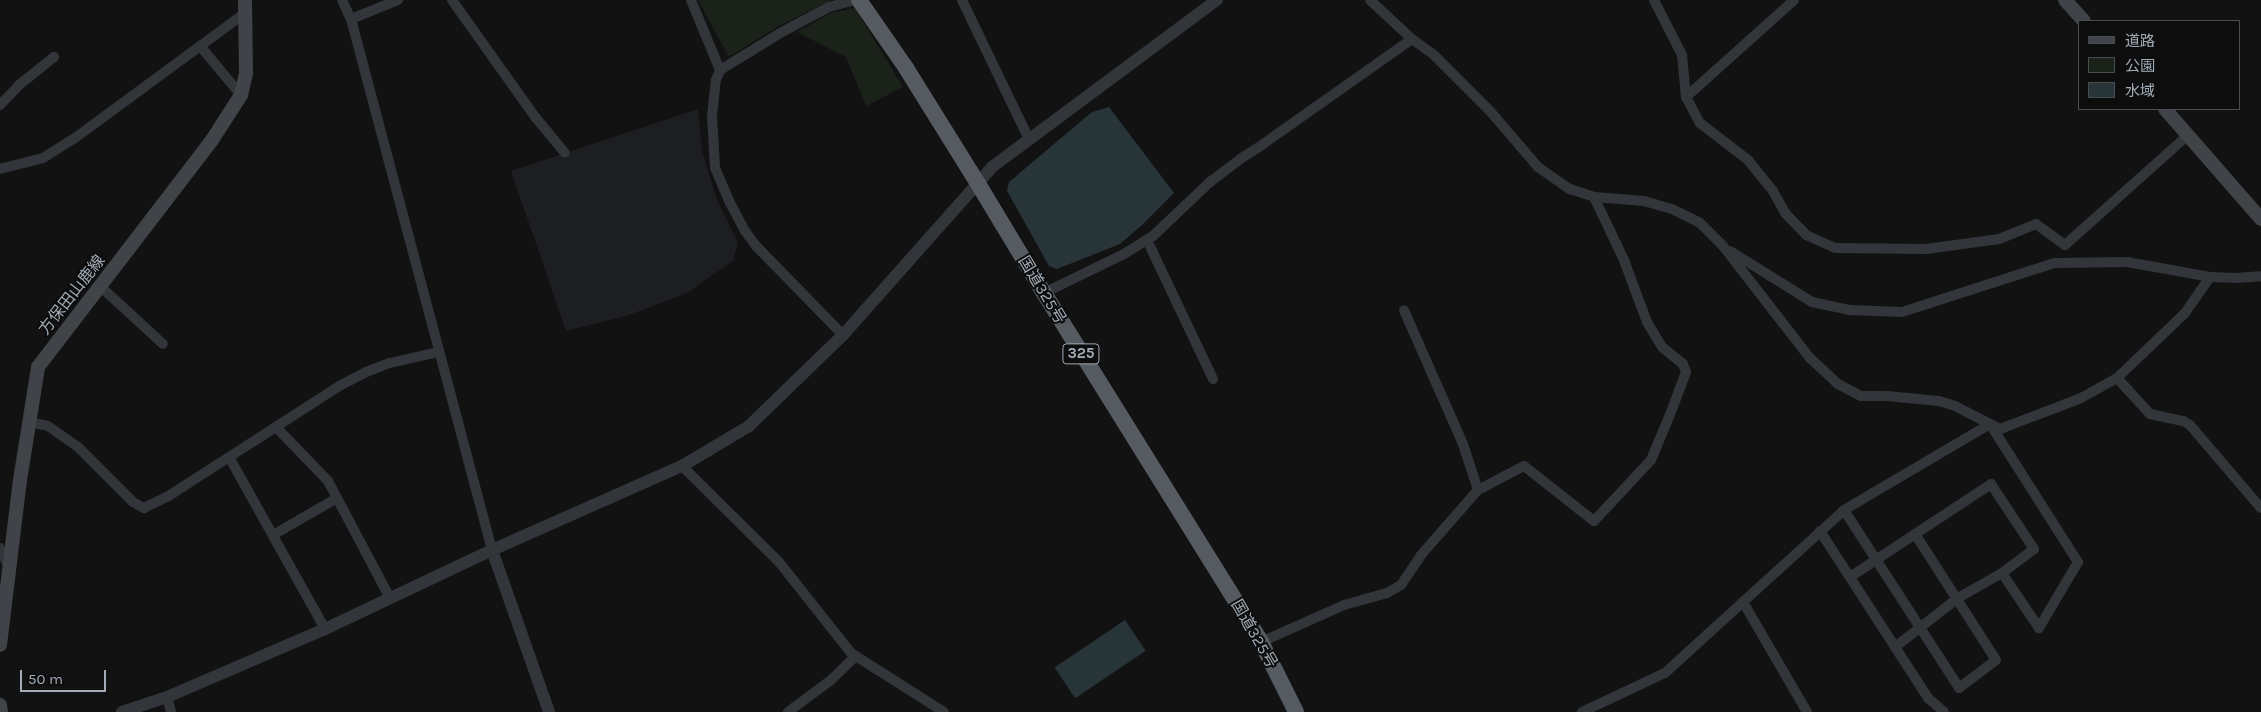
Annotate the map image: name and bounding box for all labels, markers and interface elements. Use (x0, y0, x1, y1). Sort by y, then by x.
legend (2078, 20, 2241, 110)
text: 道路 (2125, 32, 2155, 50)
text: 公園 (2125, 57, 2155, 75)
text: 水域 (2125, 82, 2155, 100)
street label: 方保田山鹿線 (35, 251, 109, 339)
street label: 国道325号 (1014, 253, 1070, 327)
road number: 325 (1062, 342, 1100, 366)
street label: 国道325号 (1227, 596, 1281, 672)
scale bar (22, 660, 109, 692)
text: 50 m (28, 670, 63, 688)

